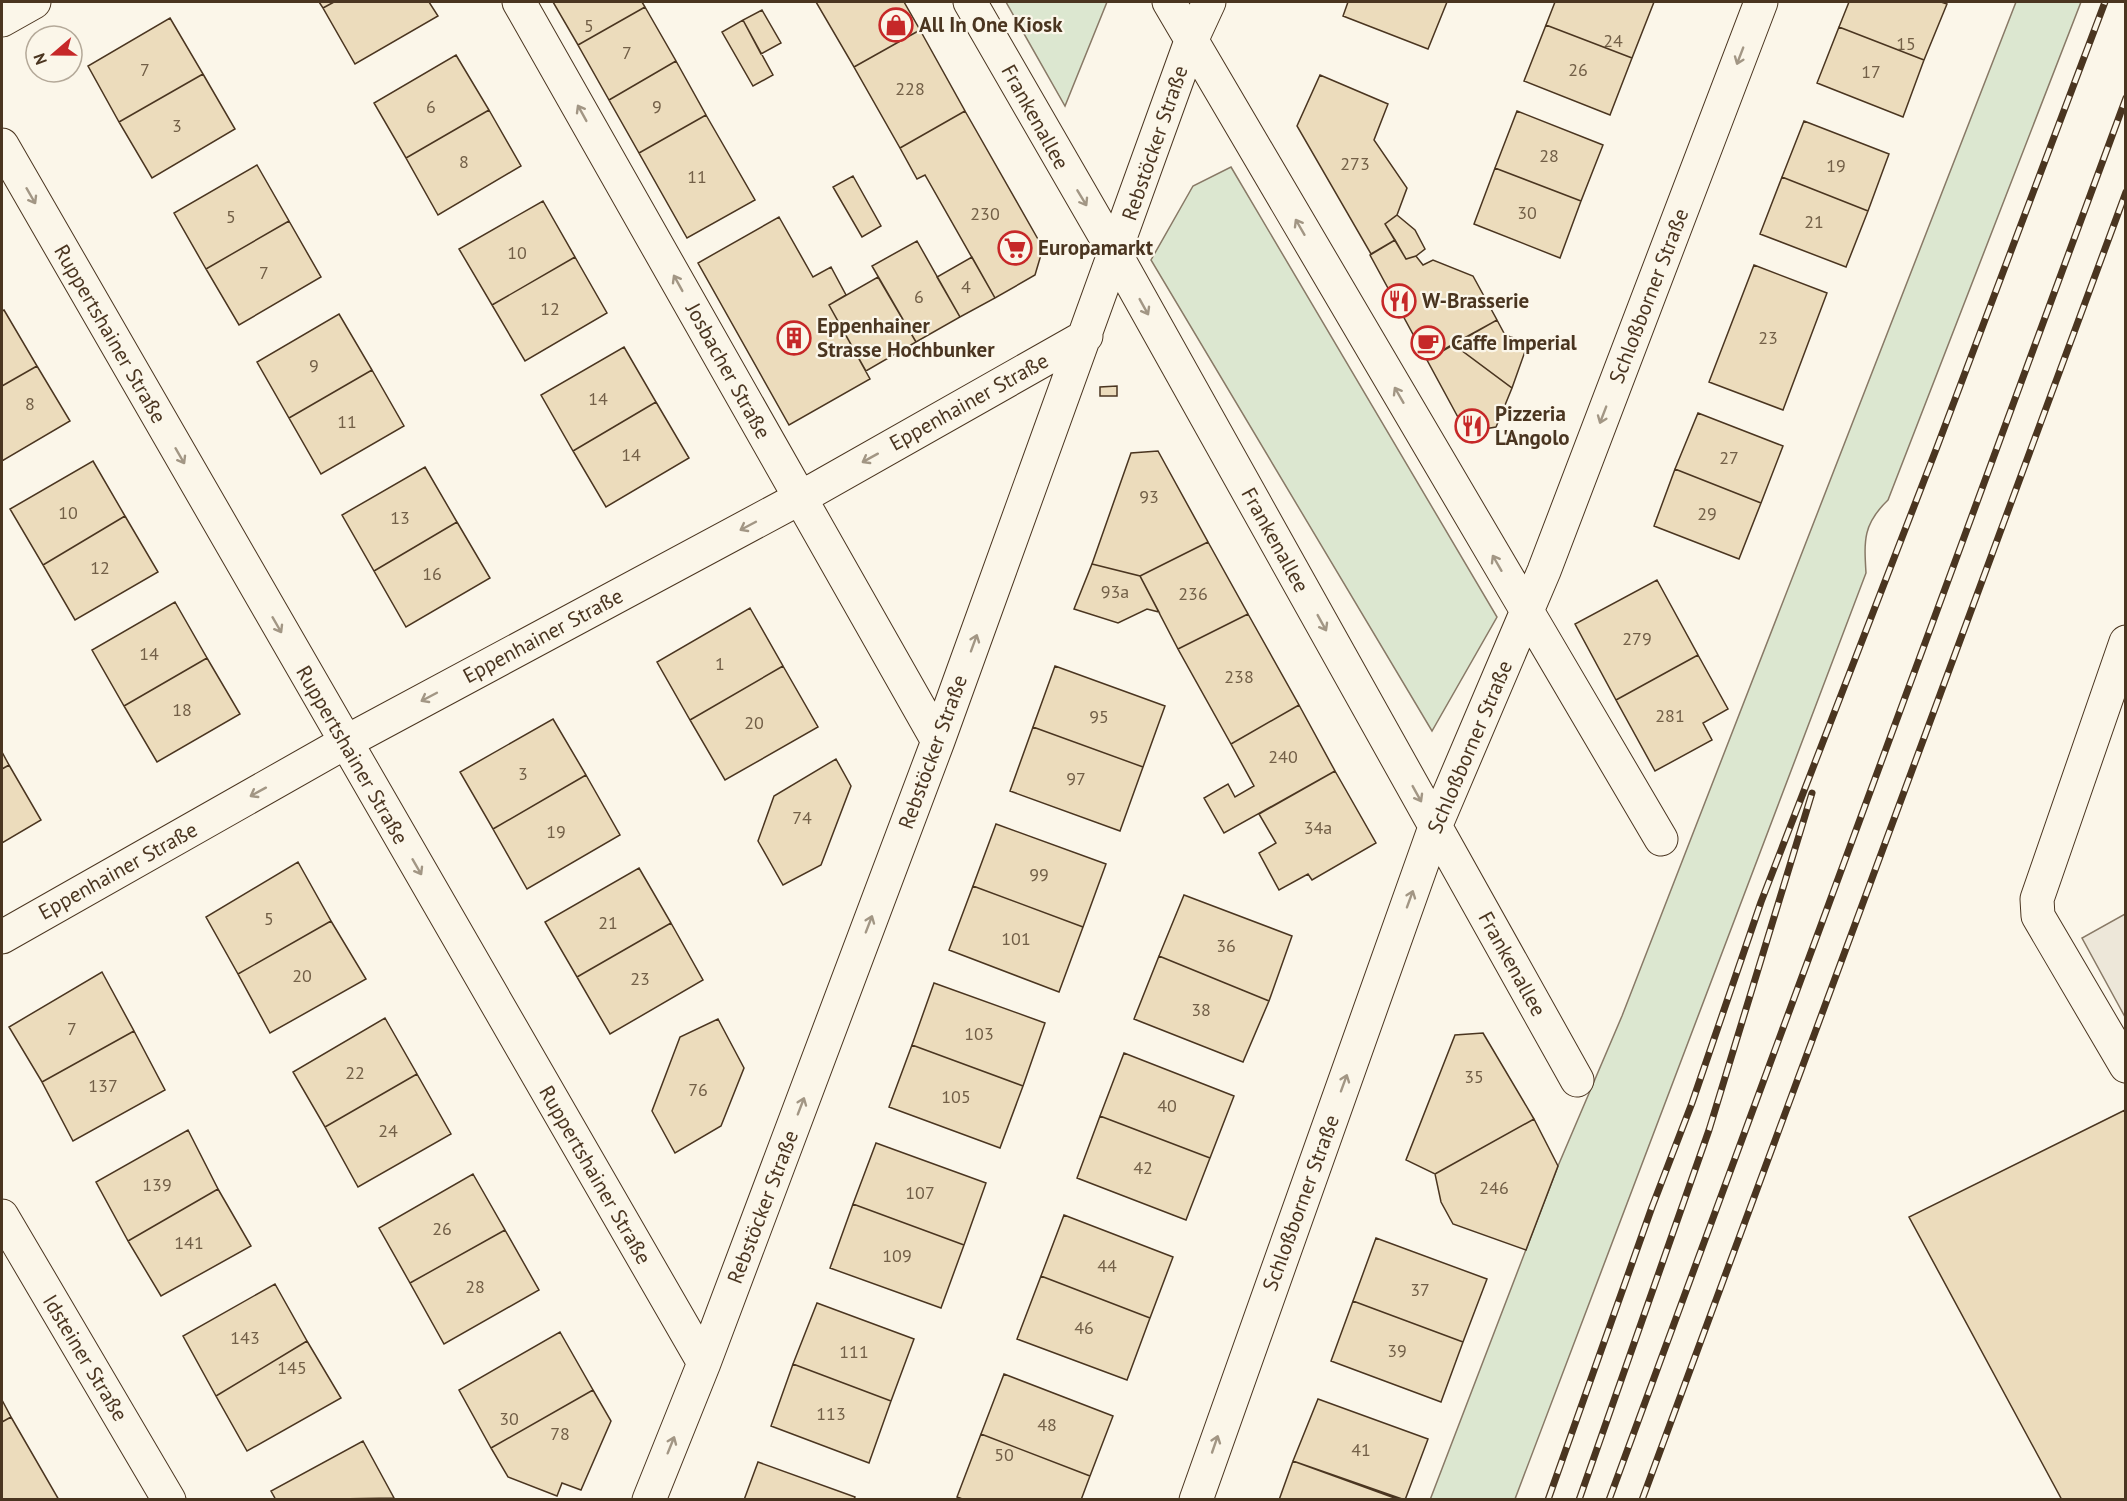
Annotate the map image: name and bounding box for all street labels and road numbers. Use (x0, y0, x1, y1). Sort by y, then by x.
street label: Frankenallee (996, 60, 1075, 174)
street label: Rebstöcker Straße (1115, 62, 1194, 224)
street label: Schloßborner Straße (1603, 204, 1694, 387)
street label: Ruppertshainer Straße (48, 239, 173, 428)
street label: Josbacher Straße (679, 297, 777, 443)
street label: Eppenhainer Straße (885, 347, 1053, 456)
street label: Frankenallee (1236, 483, 1315, 597)
street label: Eppenhainer Straße (458, 582, 627, 689)
street label: Schloßborner Straße (1421, 656, 1518, 837)
street label: Ruppertshainer Straße (290, 660, 415, 849)
street label: Rebstöcker Straße (892, 671, 973, 833)
street label: Eppenhainer Straße (34, 816, 202, 925)
street label: Frankenallee (1473, 907, 1552, 1021)
street label: Ruppertshainer Straße (533, 1080, 658, 1269)
street label: Schloßborner Straße (1256, 1111, 1345, 1295)
street label: Rebstöcker Straße (721, 1126, 804, 1287)
street label: Idsteiner Straße (37, 1289, 134, 1426)

